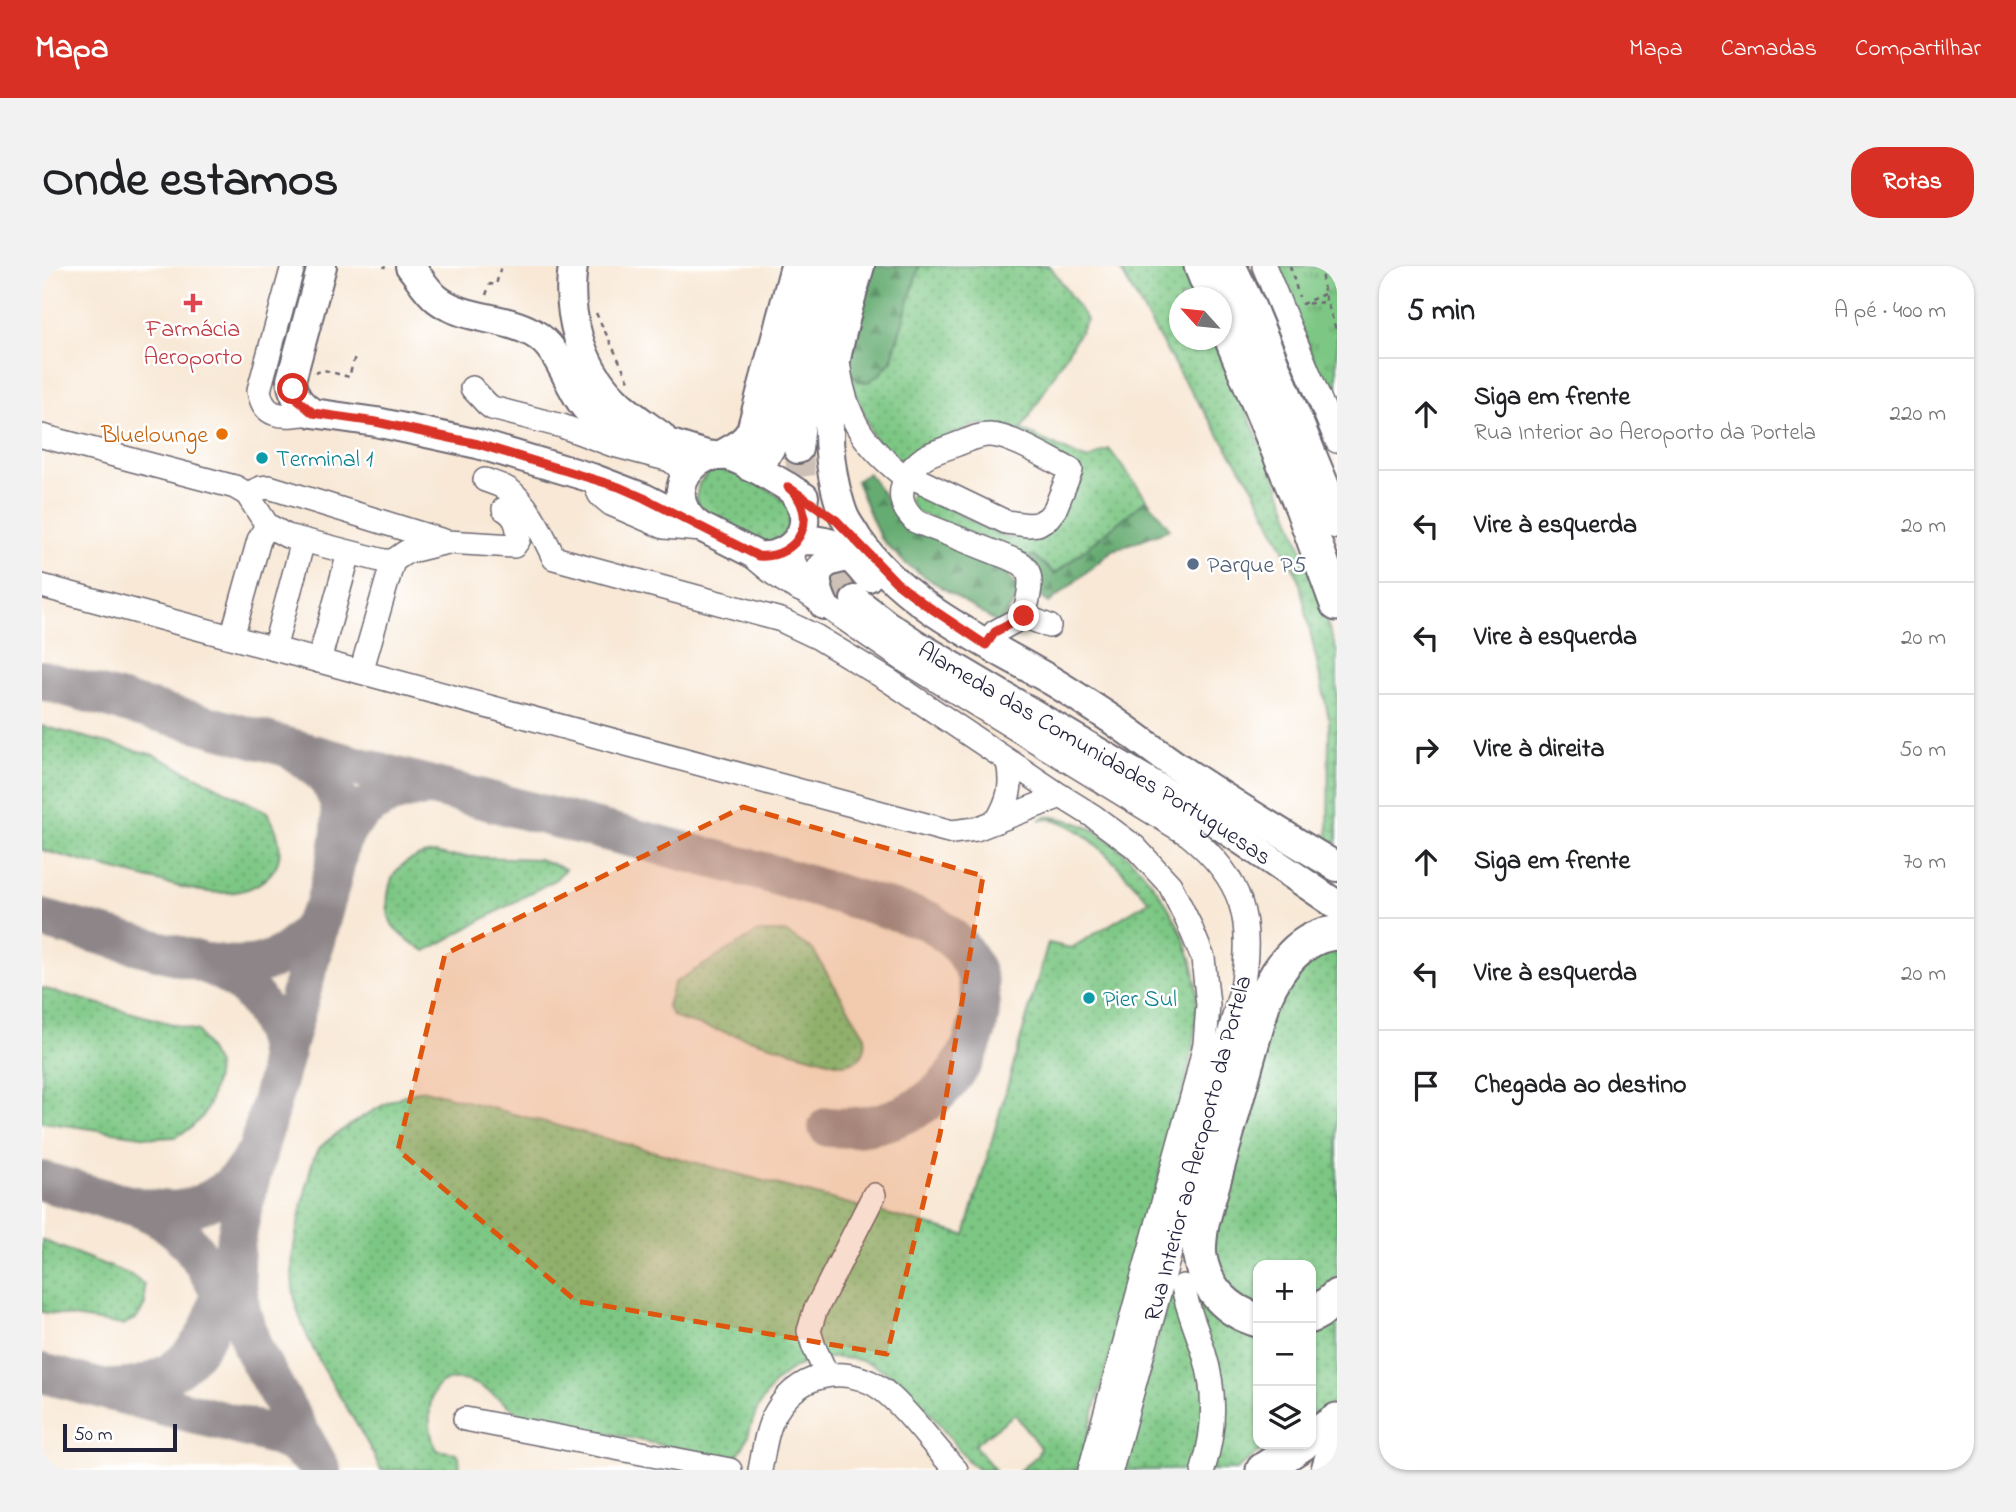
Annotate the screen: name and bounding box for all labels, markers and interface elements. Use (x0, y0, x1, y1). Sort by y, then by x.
text: Mapa (35, 25, 109, 73)
text: Mapa (1629, 32, 1683, 67)
text: Camadas (1721, 32, 1817, 67)
text: Compartilhar (1855, 32, 1981, 67)
text: Onde estamos (42, 146, 338, 218)
button: Rotas (1851, 147, 1974, 218)
north arrow (1169, 287, 1232, 350)
text: 5 min (1407, 290, 1475, 334)
marker: Farmácia Aeroporto (185, 295, 201, 311)
text: A pé · 400 m (1834, 295, 1946, 328)
place label: Farmácia Aeroporto (144, 313, 242, 376)
route start (277, 373, 308, 404)
text: Siga em frente (1474, 379, 1630, 417)
icon: ahead (1407, 395, 1445, 433)
text: 220 m (1890, 398, 1946, 431)
text: Rua Interior ao Aeroporto da Portela (1474, 417, 1816, 450)
place label: Bluelounge (100, 419, 208, 454)
marker: Bluelounge (214, 426, 230, 442)
place label: Terminal 1 (276, 443, 374, 478)
marker: Terminal 1 (254, 450, 270, 466)
icon: left (1407, 507, 1445, 545)
text: Vire à esquerda (1474, 507, 1637, 545)
text: 20 m (1901, 510, 1946, 543)
place label: Parque P5 (1207, 549, 1307, 584)
marker: Parque P5 (1185, 556, 1201, 572)
route end (1008, 600, 1039, 631)
icon: left (1407, 619, 1445, 657)
text: Vire à esquerda (1474, 619, 1637, 657)
text: 20 m (1901, 622, 1946, 655)
street label: Alameda das Comunidades Portuguesas (910, 634, 1278, 876)
icon: right (1407, 731, 1445, 769)
text: Vire à direita (1474, 731, 1605, 769)
text: 50 m (1899, 734, 1946, 767)
icon: ahead (1407, 843, 1445, 881)
text: Siga em frente (1474, 843, 1630, 881)
text: 70 m (1903, 846, 1946, 879)
icon: left (1407, 955, 1445, 993)
text: Vire à esquerda (1474, 955, 1637, 993)
text: 20 m (1901, 958, 1946, 991)
street label: Rua Interior ao Aeroporto da Portela (1136, 972, 1263, 1326)
place label: Pier Sul (1103, 983, 1177, 1018)
marker: Pier Sul (1081, 990, 1097, 1006)
icon: arrive (1407, 1067, 1445, 1105)
text: Chegada ao destino (1474, 1067, 1686, 1105)
map controls (1253, 1260, 1316, 1449)
button: + (1253, 1260, 1316, 1323)
button: − (1253, 1323, 1316, 1386)
button: layers (1253, 1386, 1316, 1449)
scale bar (63, 1421, 177, 1453)
text: 50 m (74, 1422, 113, 1449)

